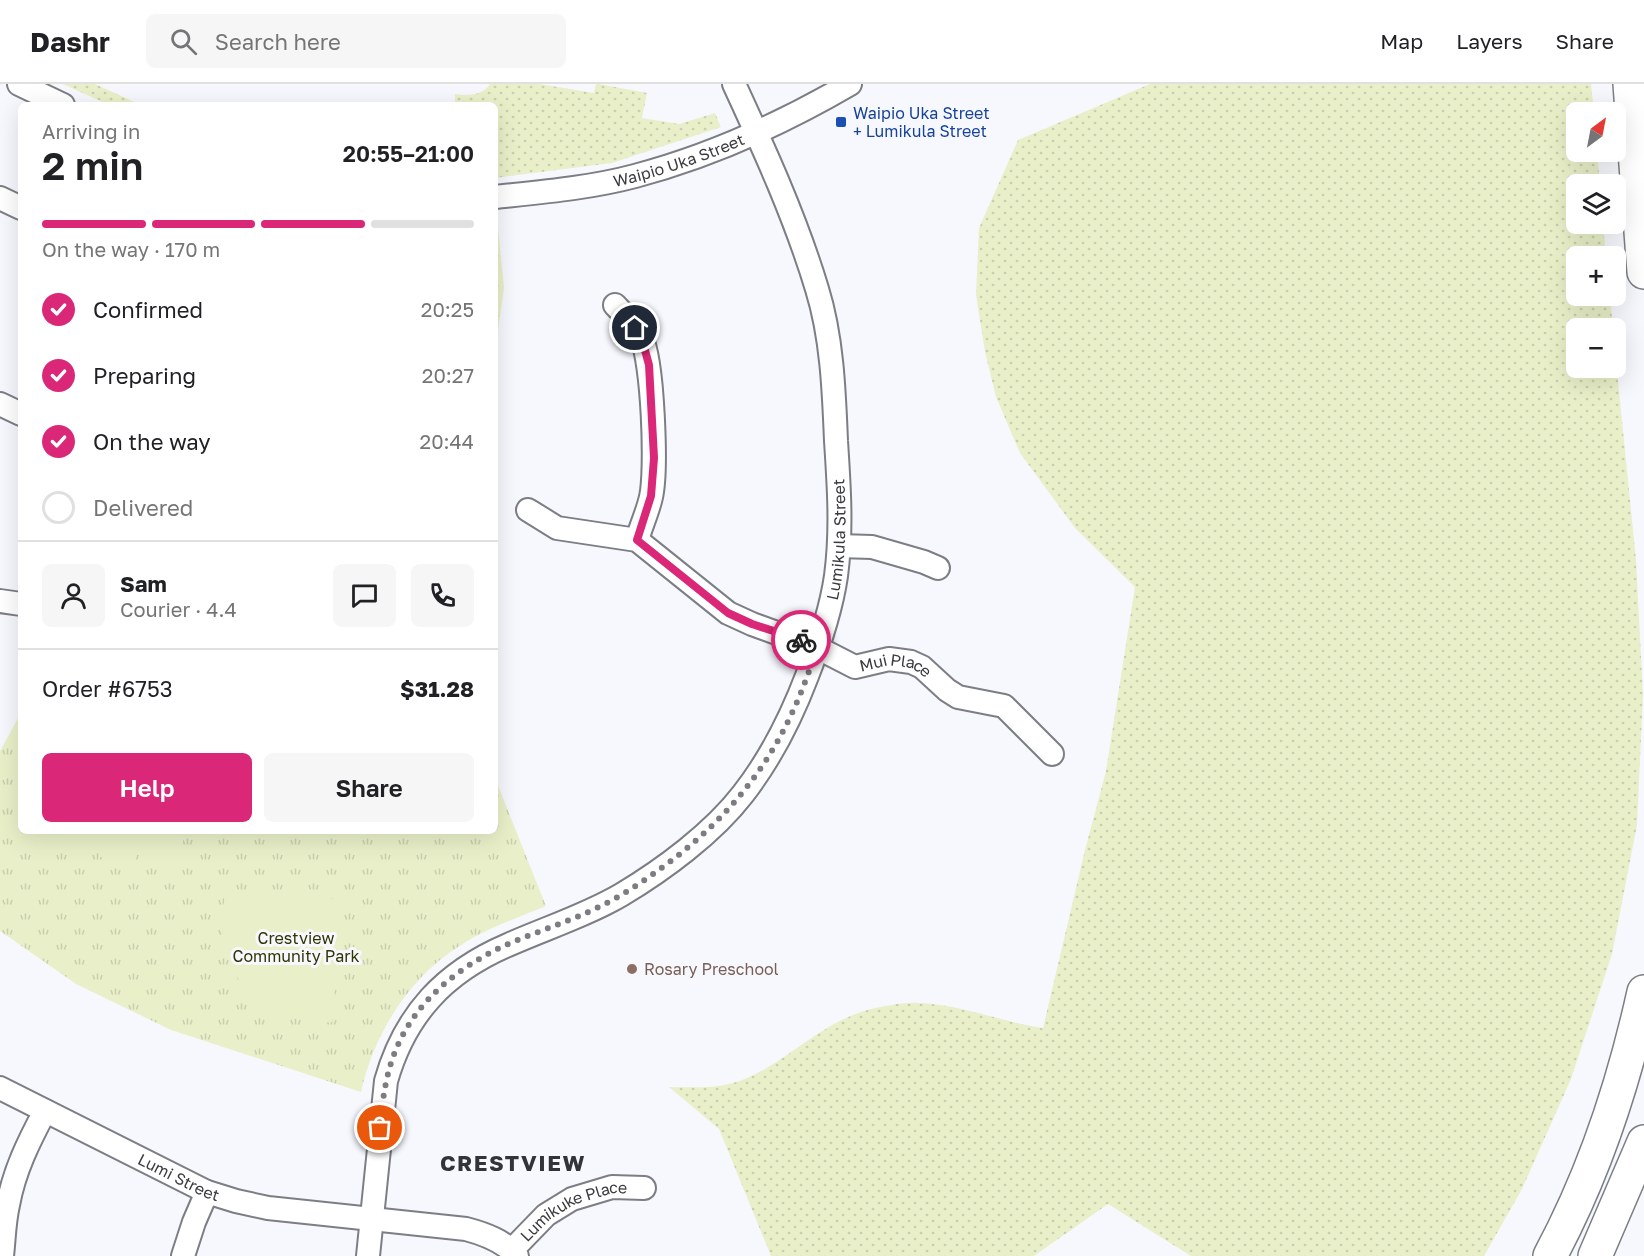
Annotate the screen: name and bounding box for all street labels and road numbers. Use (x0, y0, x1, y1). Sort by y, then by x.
street label: Waipio Uka Street (611, 129, 747, 191)
street label: Lumikula Street (822, 478, 849, 602)
street label: Mui Place (857, 649, 936, 681)
street label: Lumi Street (135, 1149, 222, 1205)
street label: Lumikuke Place (516, 1177, 627, 1246)

